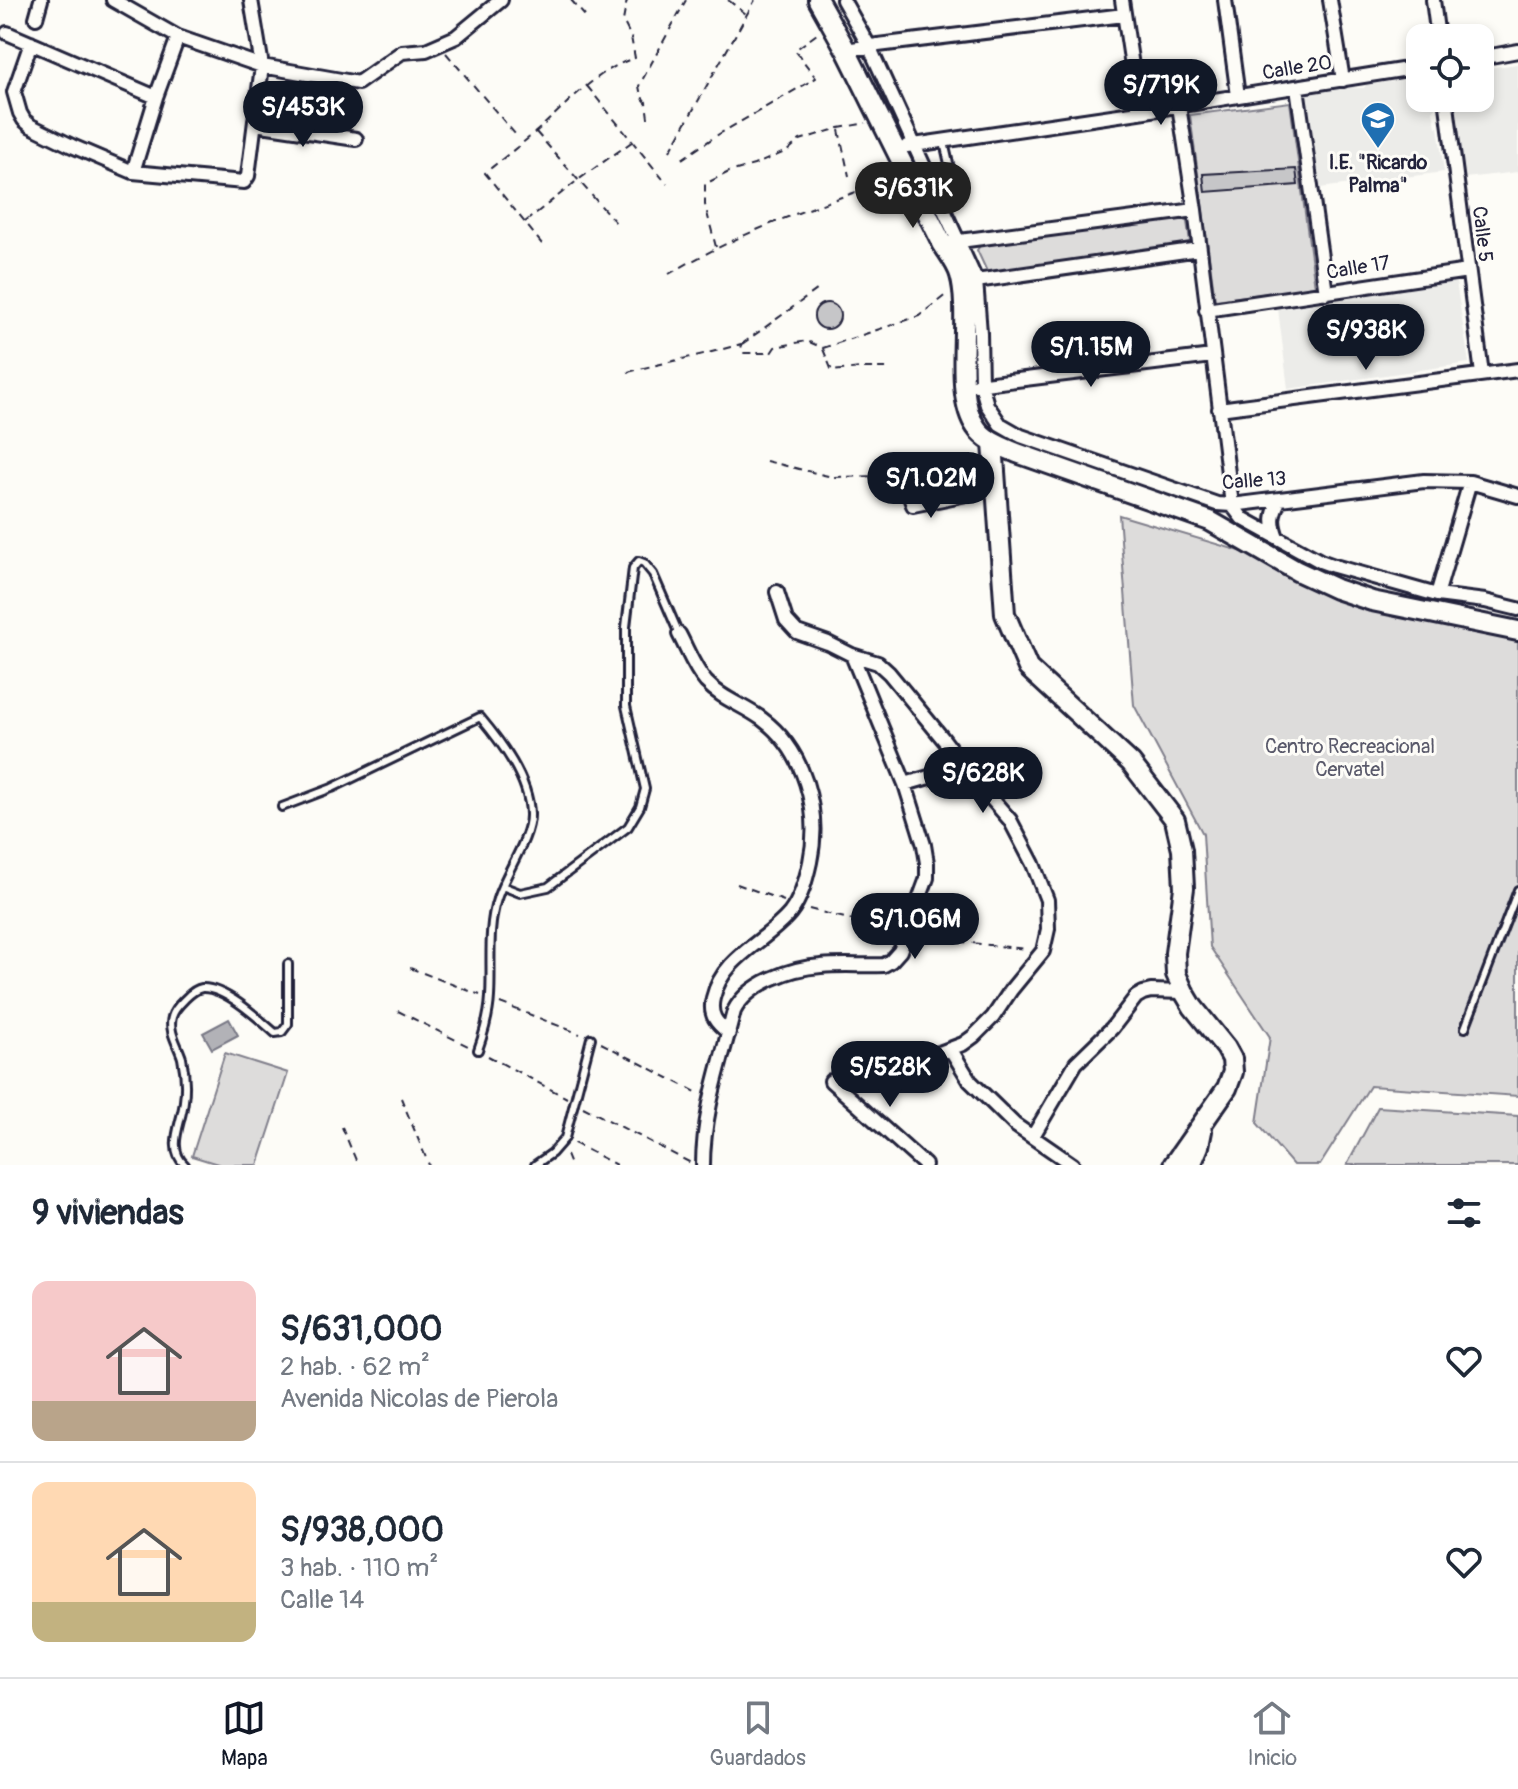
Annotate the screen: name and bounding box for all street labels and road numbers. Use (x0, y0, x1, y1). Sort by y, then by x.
street label: Calle 20 (1260, 50, 1334, 85)
street label: Calle 5 (1467, 205, 1498, 263)
street label: Calle 17 (1325, 250, 1392, 285)
street label: Calle 13 (1221, 466, 1287, 495)

